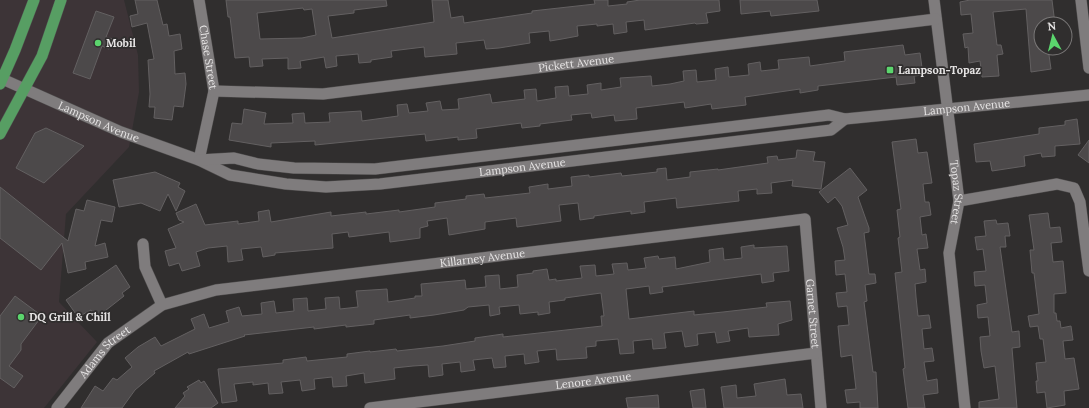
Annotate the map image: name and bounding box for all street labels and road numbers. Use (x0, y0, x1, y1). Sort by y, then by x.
street label: Chase Street (196, 24, 221, 91)
street label: Pickett Avenue (537, 51, 615, 75)
street label: Lampson Avenue (923, 96, 1011, 118)
street label: Lampson Avenue (56, 98, 141, 145)
street label: Lampson Avenue (478, 155, 566, 179)
street label: Topaz Street (947, 159, 966, 227)
street label: Killarney Avenue (439, 246, 526, 270)
street label: Garnet Street (803, 278, 823, 350)
street label: Adams Street (75, 322, 133, 382)
street label: Lenore Avenue (555, 369, 632, 392)

